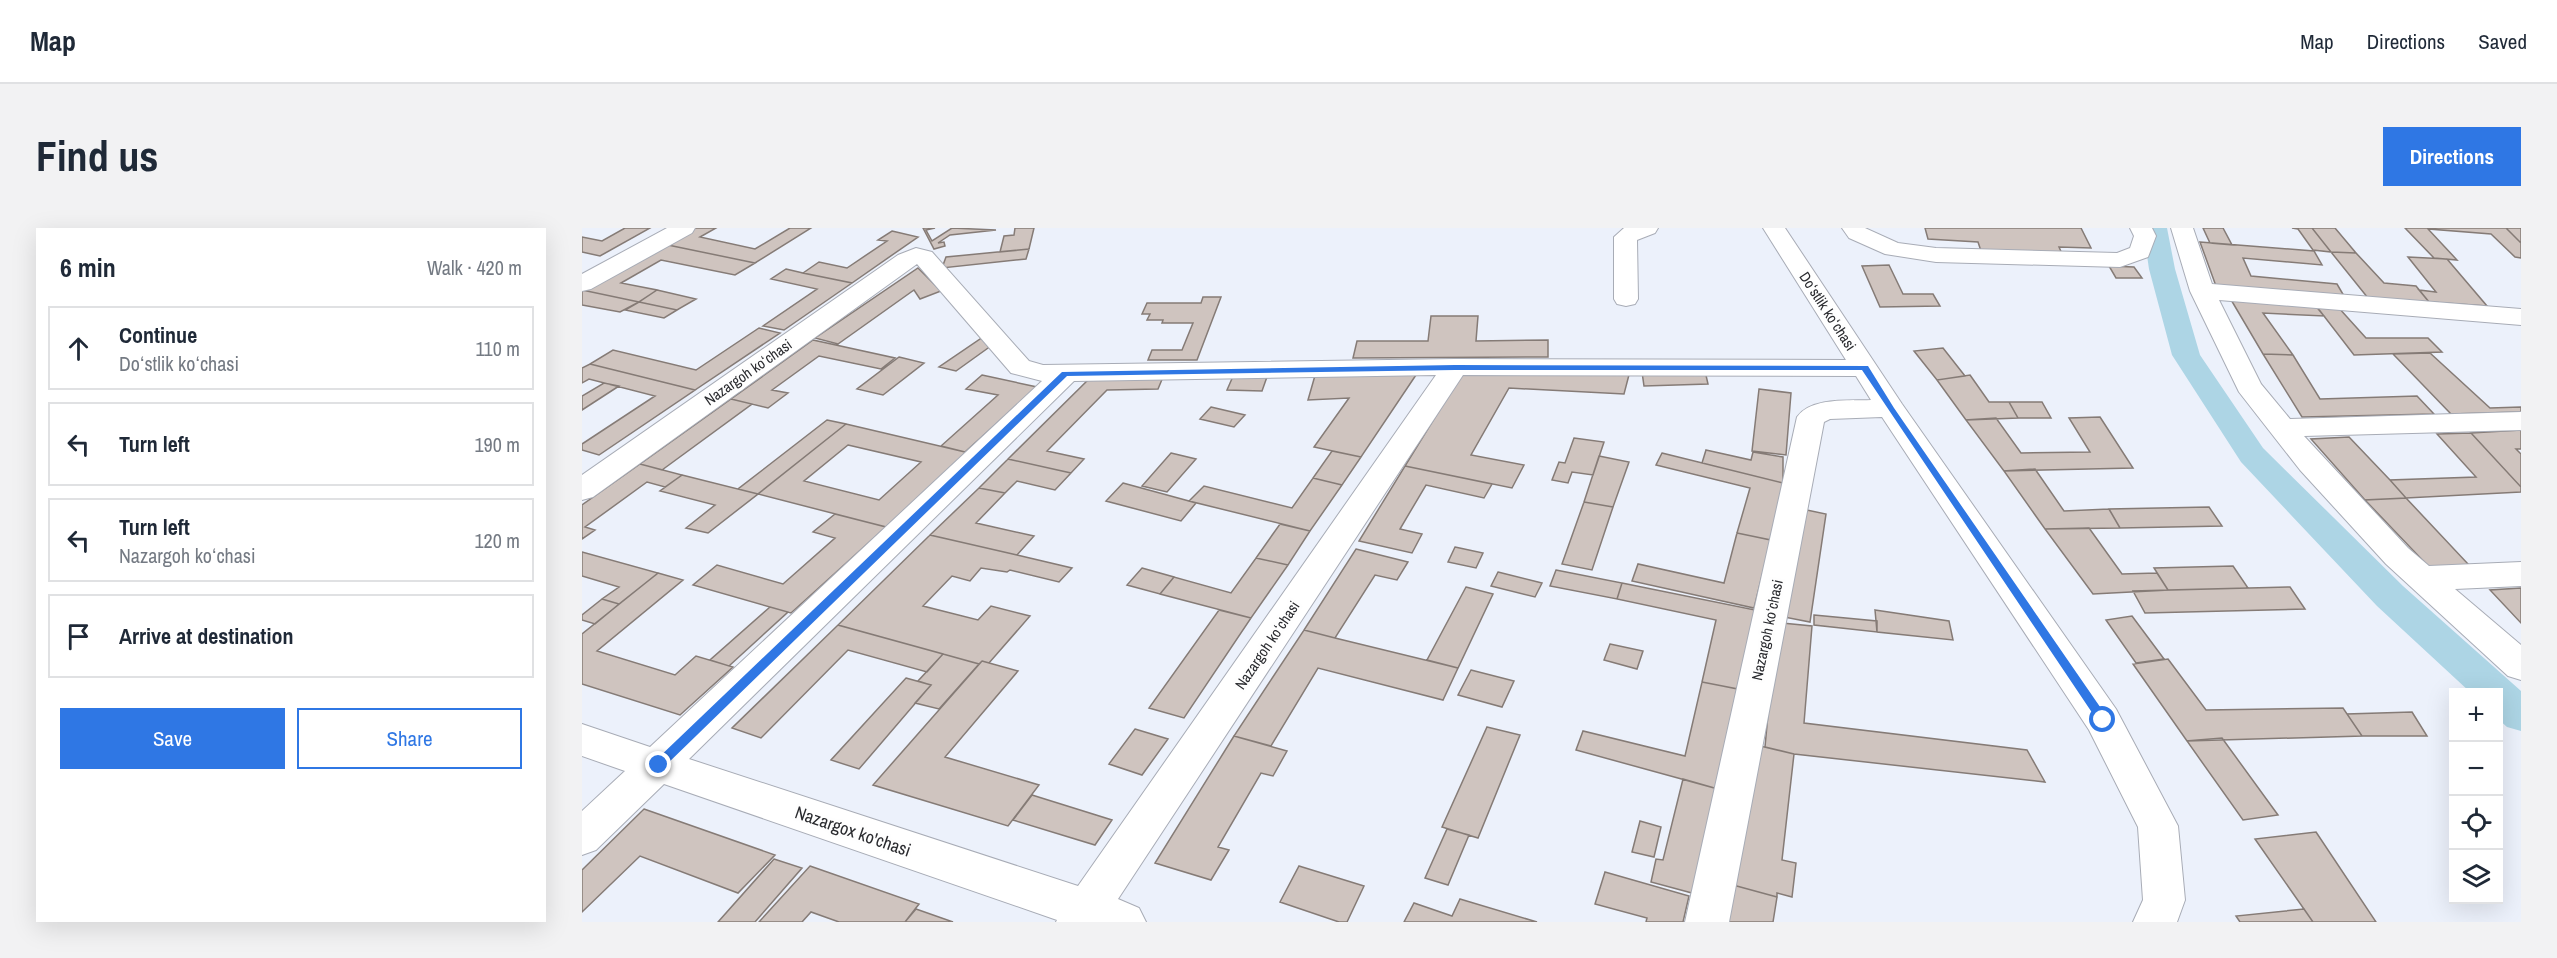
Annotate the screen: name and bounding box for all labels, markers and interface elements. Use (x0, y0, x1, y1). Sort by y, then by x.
text: Map (30, 22, 76, 60)
text: Map (2300, 27, 2334, 56)
text: Directions (2367, 27, 2445, 56)
text: Saved (2478, 27, 2527, 56)
button: Directions (2383, 127, 2521, 186)
text: Find us (36, 128, 158, 184)
text: 6 min (60, 250, 116, 285)
text: Walk · 420 m (427, 254, 522, 281)
street label: Doʻstlik koʻchasi (1795, 268, 1861, 354)
text: Continue (119, 320, 197, 350)
icon: ahead (62, 332, 95, 365)
street label: Nazargoh koʻchasi (700, 334, 796, 410)
text: 110 m (476, 335, 520, 362)
text: Doʻstlik koʻchasi (119, 350, 239, 377)
icon: left (62, 428, 95, 461)
text: Turn left (119, 429, 190, 459)
text: 190 m (474, 431, 520, 458)
text: Turn left (119, 512, 190, 542)
icon: left (62, 524, 95, 557)
text: 120 m (474, 527, 520, 554)
text: Nazargoh koʻchasi (119, 542, 256, 569)
street label: Nazargoh koʻchasi (1746, 578, 1788, 682)
street label: Nazargoh koʻchasi (1230, 597, 1304, 693)
icon: arrive (62, 620, 95, 653)
text: Arrive at destination (119, 621, 293, 651)
map controls (2449, 688, 2503, 904)
button: + (2449, 688, 2503, 742)
route start (2089, 706, 2115, 732)
button: Save (60, 708, 285, 769)
button: Share (297, 708, 522, 769)
button: − (2449, 742, 2503, 796)
route end (645, 751, 671, 777)
button: locate (2449, 796, 2503, 850)
street label: Nazargox ko'chasi (792, 799, 914, 863)
button: layers (2449, 850, 2503, 904)

